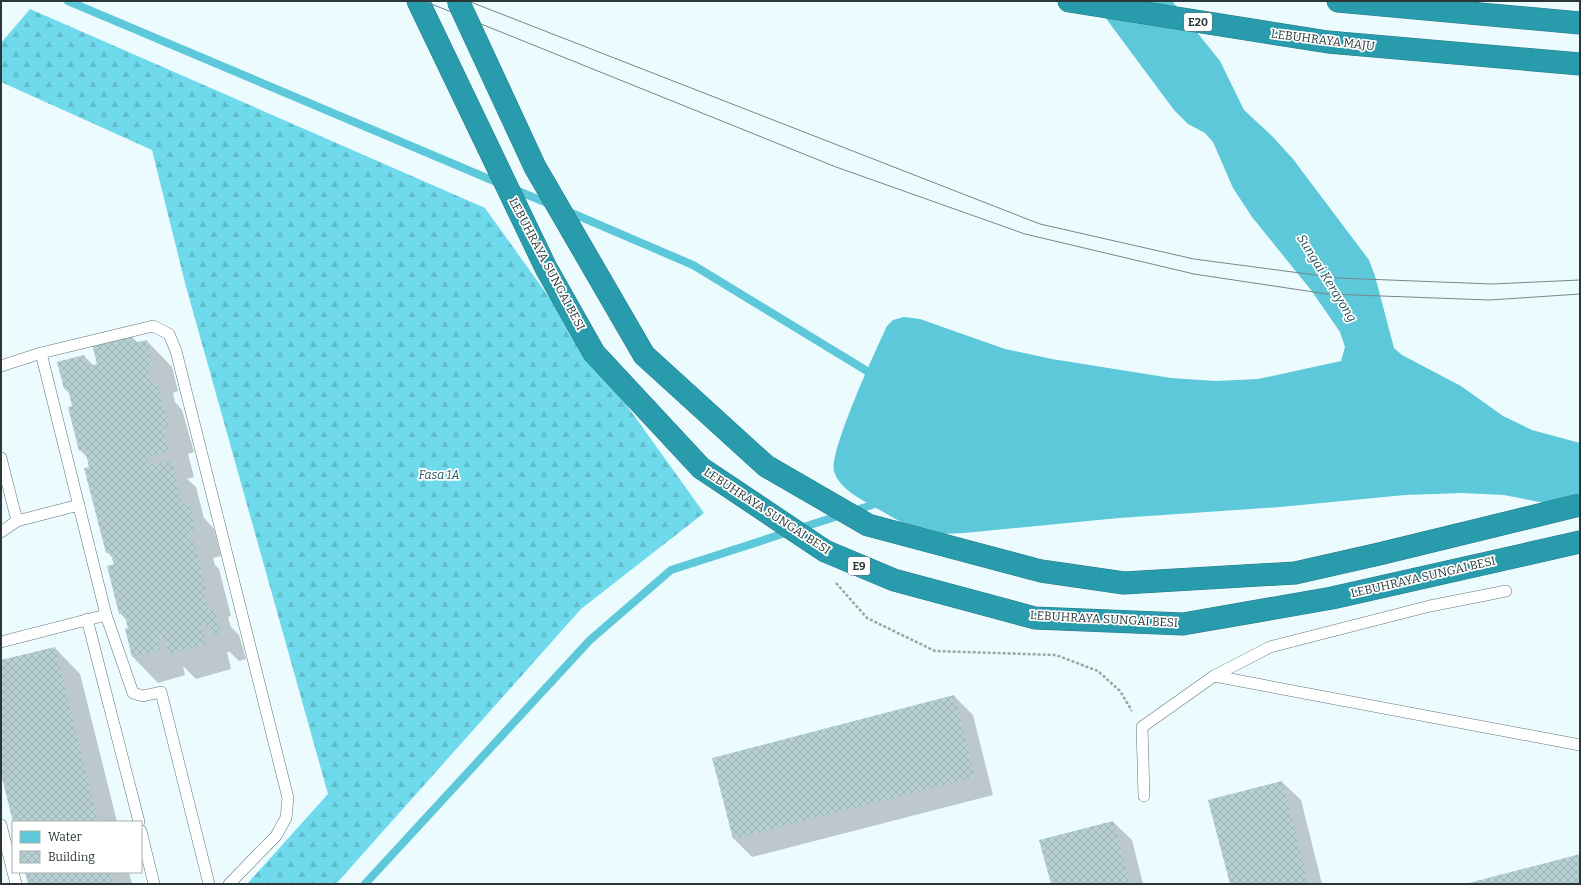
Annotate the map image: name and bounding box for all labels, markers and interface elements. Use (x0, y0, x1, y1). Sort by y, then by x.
road number: E20 (1184, 13, 1212, 31)
street label: LEBUHRAYA MAJU (1270, 27, 1376, 53)
street label: LEBUHRAYA SUNGAI BESI (506, 195, 588, 333)
water label: Sungai Kerayong (1294, 231, 1360, 325)
street label: LEBUHRAYA SUNGAI BESI (701, 465, 833, 557)
park label: Fasa 1A (418, 468, 460, 482)
street label: LEBUHRAYA SUNGAI BESI (1349, 553, 1497, 601)
road number: E9 (848, 557, 870, 575)
street label: LEBUHRAYA SUNGAI BESI (1030, 608, 1178, 630)
legend (12, 821, 142, 873)
text: Water (48, 830, 83, 844)
text: Building (48, 850, 95, 864)

